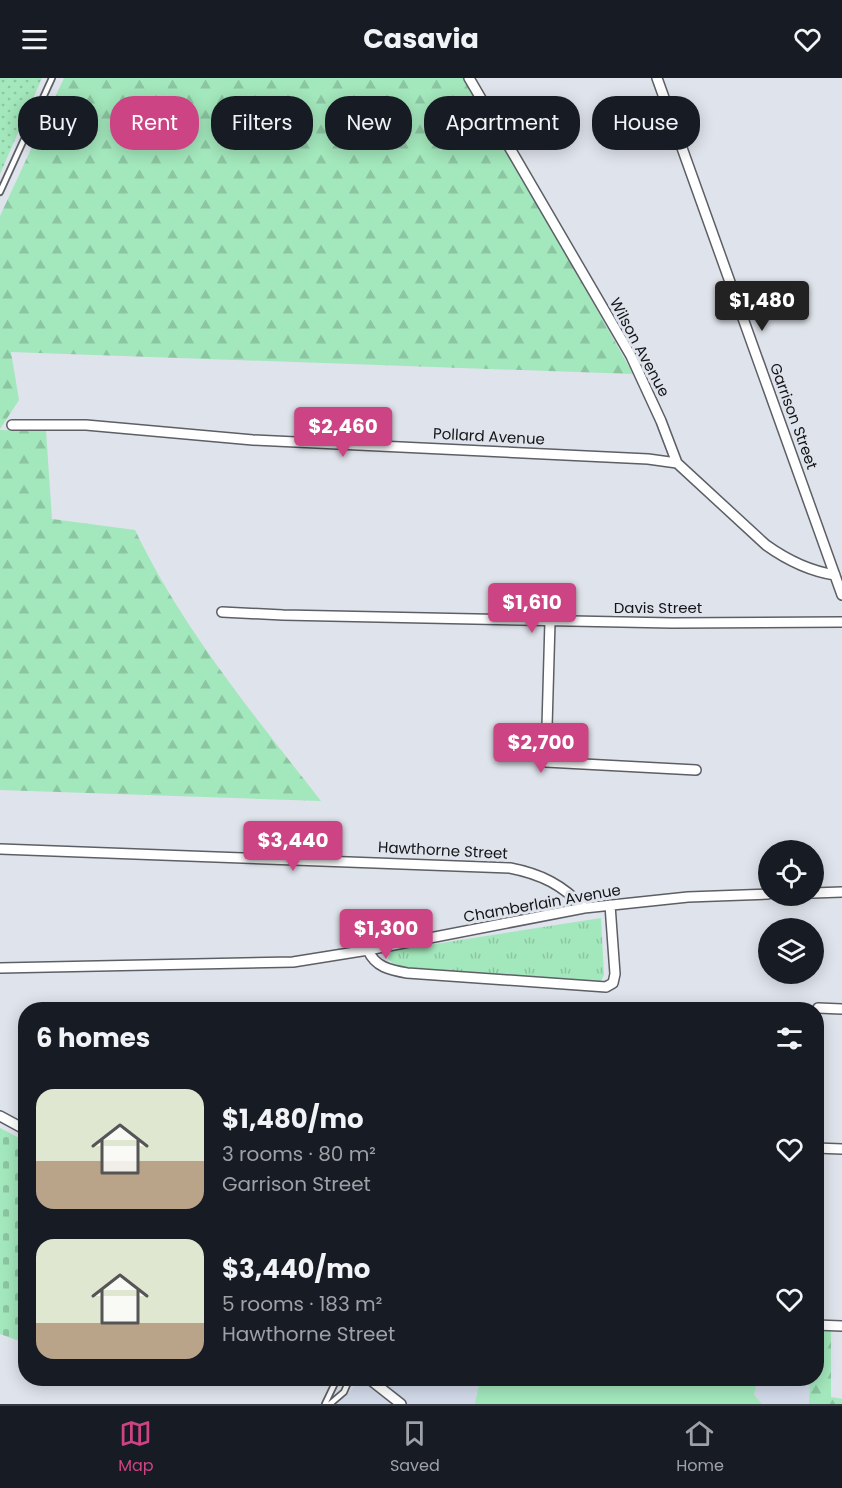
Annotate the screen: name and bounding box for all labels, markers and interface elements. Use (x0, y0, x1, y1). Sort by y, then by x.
text: Casavia (363, 20, 479, 57)
icon: menu (18, 23, 51, 56)
icon: heart (791, 23, 824, 56)
chip: Buy (18, 96, 98, 150)
chip: Rent (110, 96, 199, 150)
chip: Filters (211, 96, 313, 150)
chip: New (325, 96, 412, 150)
chip: Apartment (424, 96, 580, 150)
chip: House (592, 96, 700, 150)
pin: $1,480 (713, 281, 811, 332)
text: $1,480 (729, 286, 795, 314)
street label: Wilson Avenue (605, 294, 675, 400)
street label: Garrison Street (765, 360, 823, 472)
pin: $2,460 (294, 407, 392, 458)
text: $2,460 (308, 412, 378, 440)
street label: Pollard Avenue (433, 423, 545, 449)
pin: $1,610 (483, 583, 581, 634)
text: $1,610 (502, 588, 562, 616)
street label: Davis Street (614, 597, 702, 618)
pin: $2,700 (492, 723, 590, 774)
text: $2,700 (507, 728, 575, 756)
pin: $3,440 (244, 821, 342, 872)
text: $3,440 (257, 826, 329, 854)
street label: Hawthorne Street (378, 836, 508, 864)
map controls (758, 840, 824, 984)
button: locate (758, 840, 824, 906)
street label: Chamberlain Avenue (462, 879, 622, 927)
pin: $1,300 (337, 909, 435, 960)
text: $1,300 (354, 914, 418, 942)
button: layers (758, 918, 824, 984)
text: 6 homes (36, 1020, 150, 1056)
icon: filters (773, 1022, 806, 1055)
text: $1,480/mo (222, 1101, 364, 1137)
icon: home (84, 1113, 156, 1185)
icon: heart (773, 1133, 806, 1166)
text: 3 rooms · 80 m² (222, 1140, 376, 1168)
text: Garrison Street (222, 1170, 371, 1198)
text: $3,440/mo (222, 1251, 370, 1287)
icon: home (84, 1263, 156, 1335)
icon: heart (773, 1283, 806, 1316)
text: 5 rooms · 183 m² (222, 1290, 382, 1318)
text: Hawthorne Street (222, 1320, 395, 1348)
tab: Map (118, 1417, 154, 1478)
tab: Saved (390, 1417, 440, 1478)
tab: Home (676, 1417, 724, 1478)

